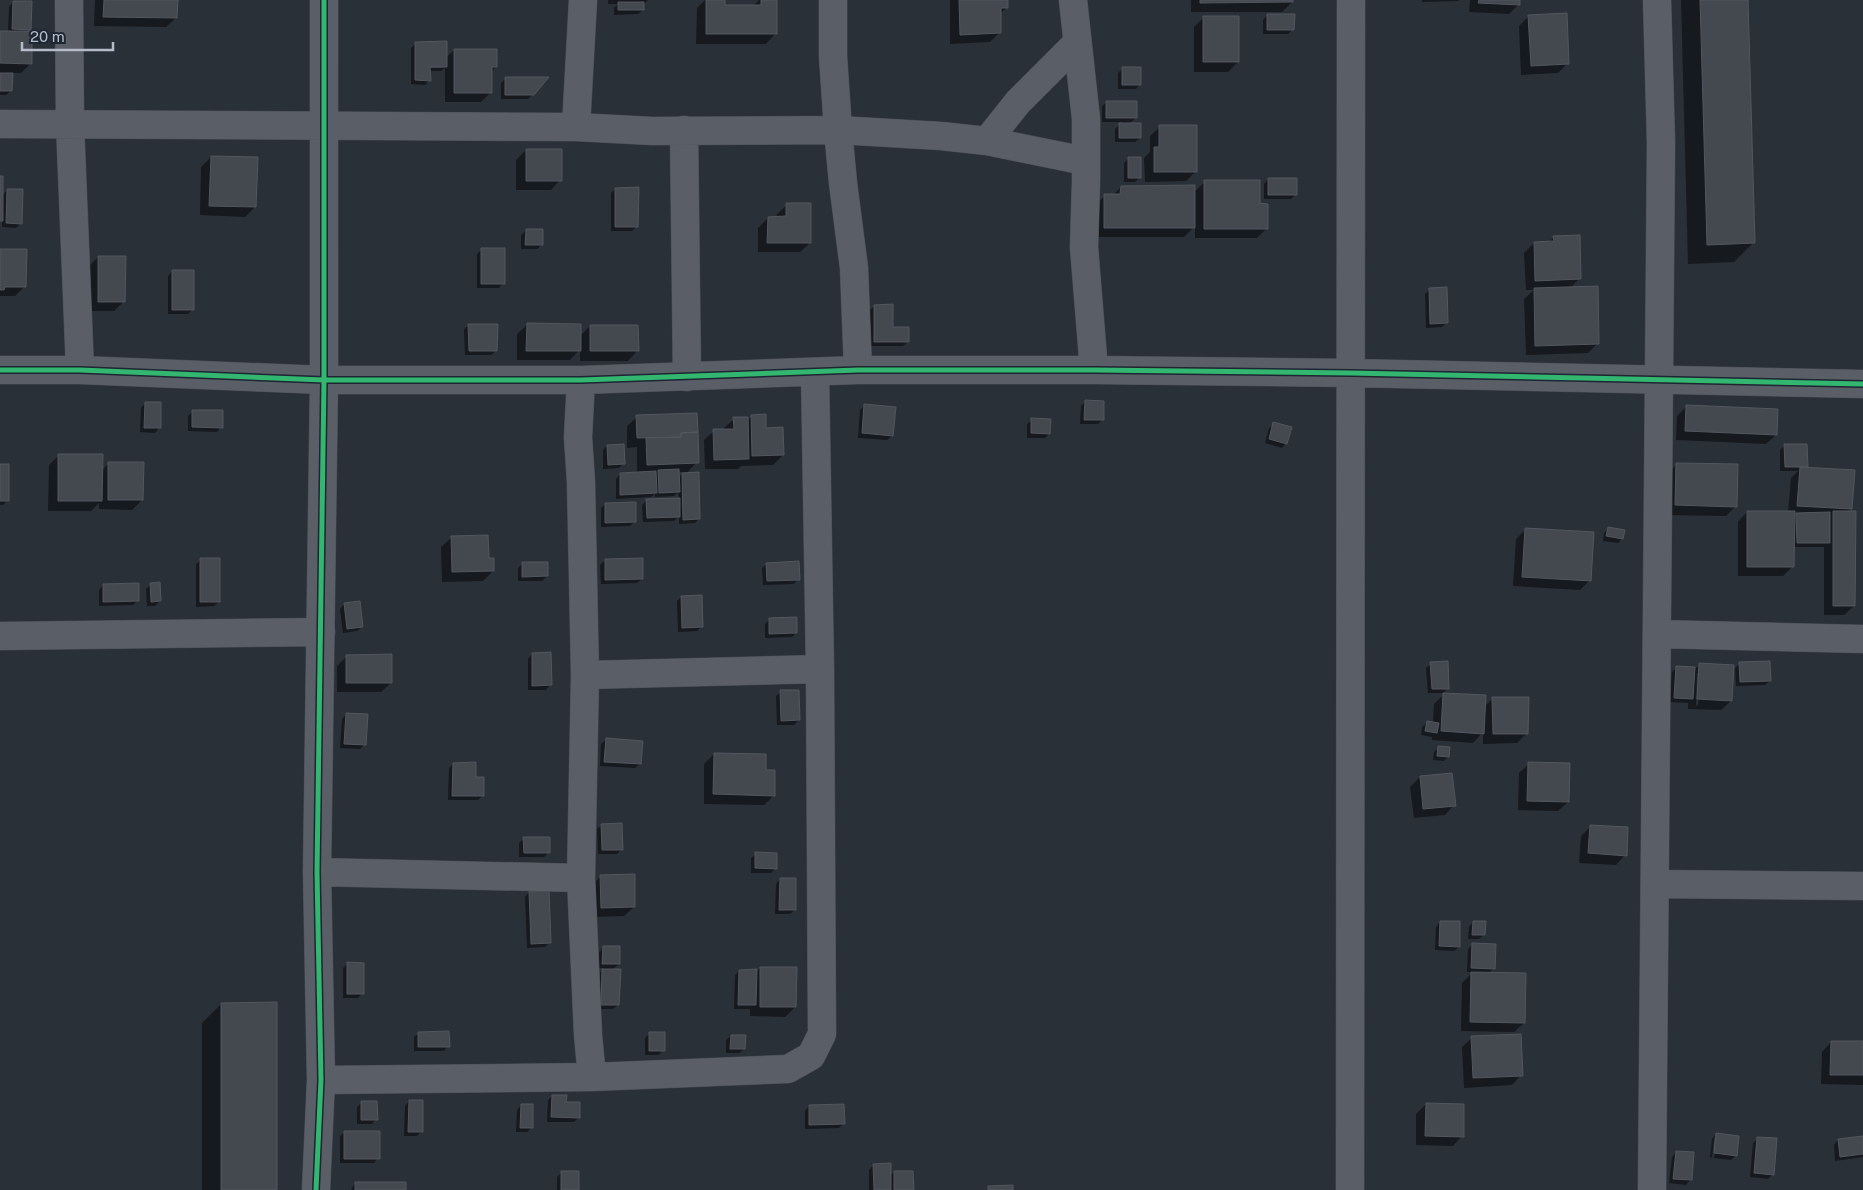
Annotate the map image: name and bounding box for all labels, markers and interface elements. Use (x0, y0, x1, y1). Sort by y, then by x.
scale bar (22, 20, 114, 52)
text: 20 m (30, 28, 65, 45)

